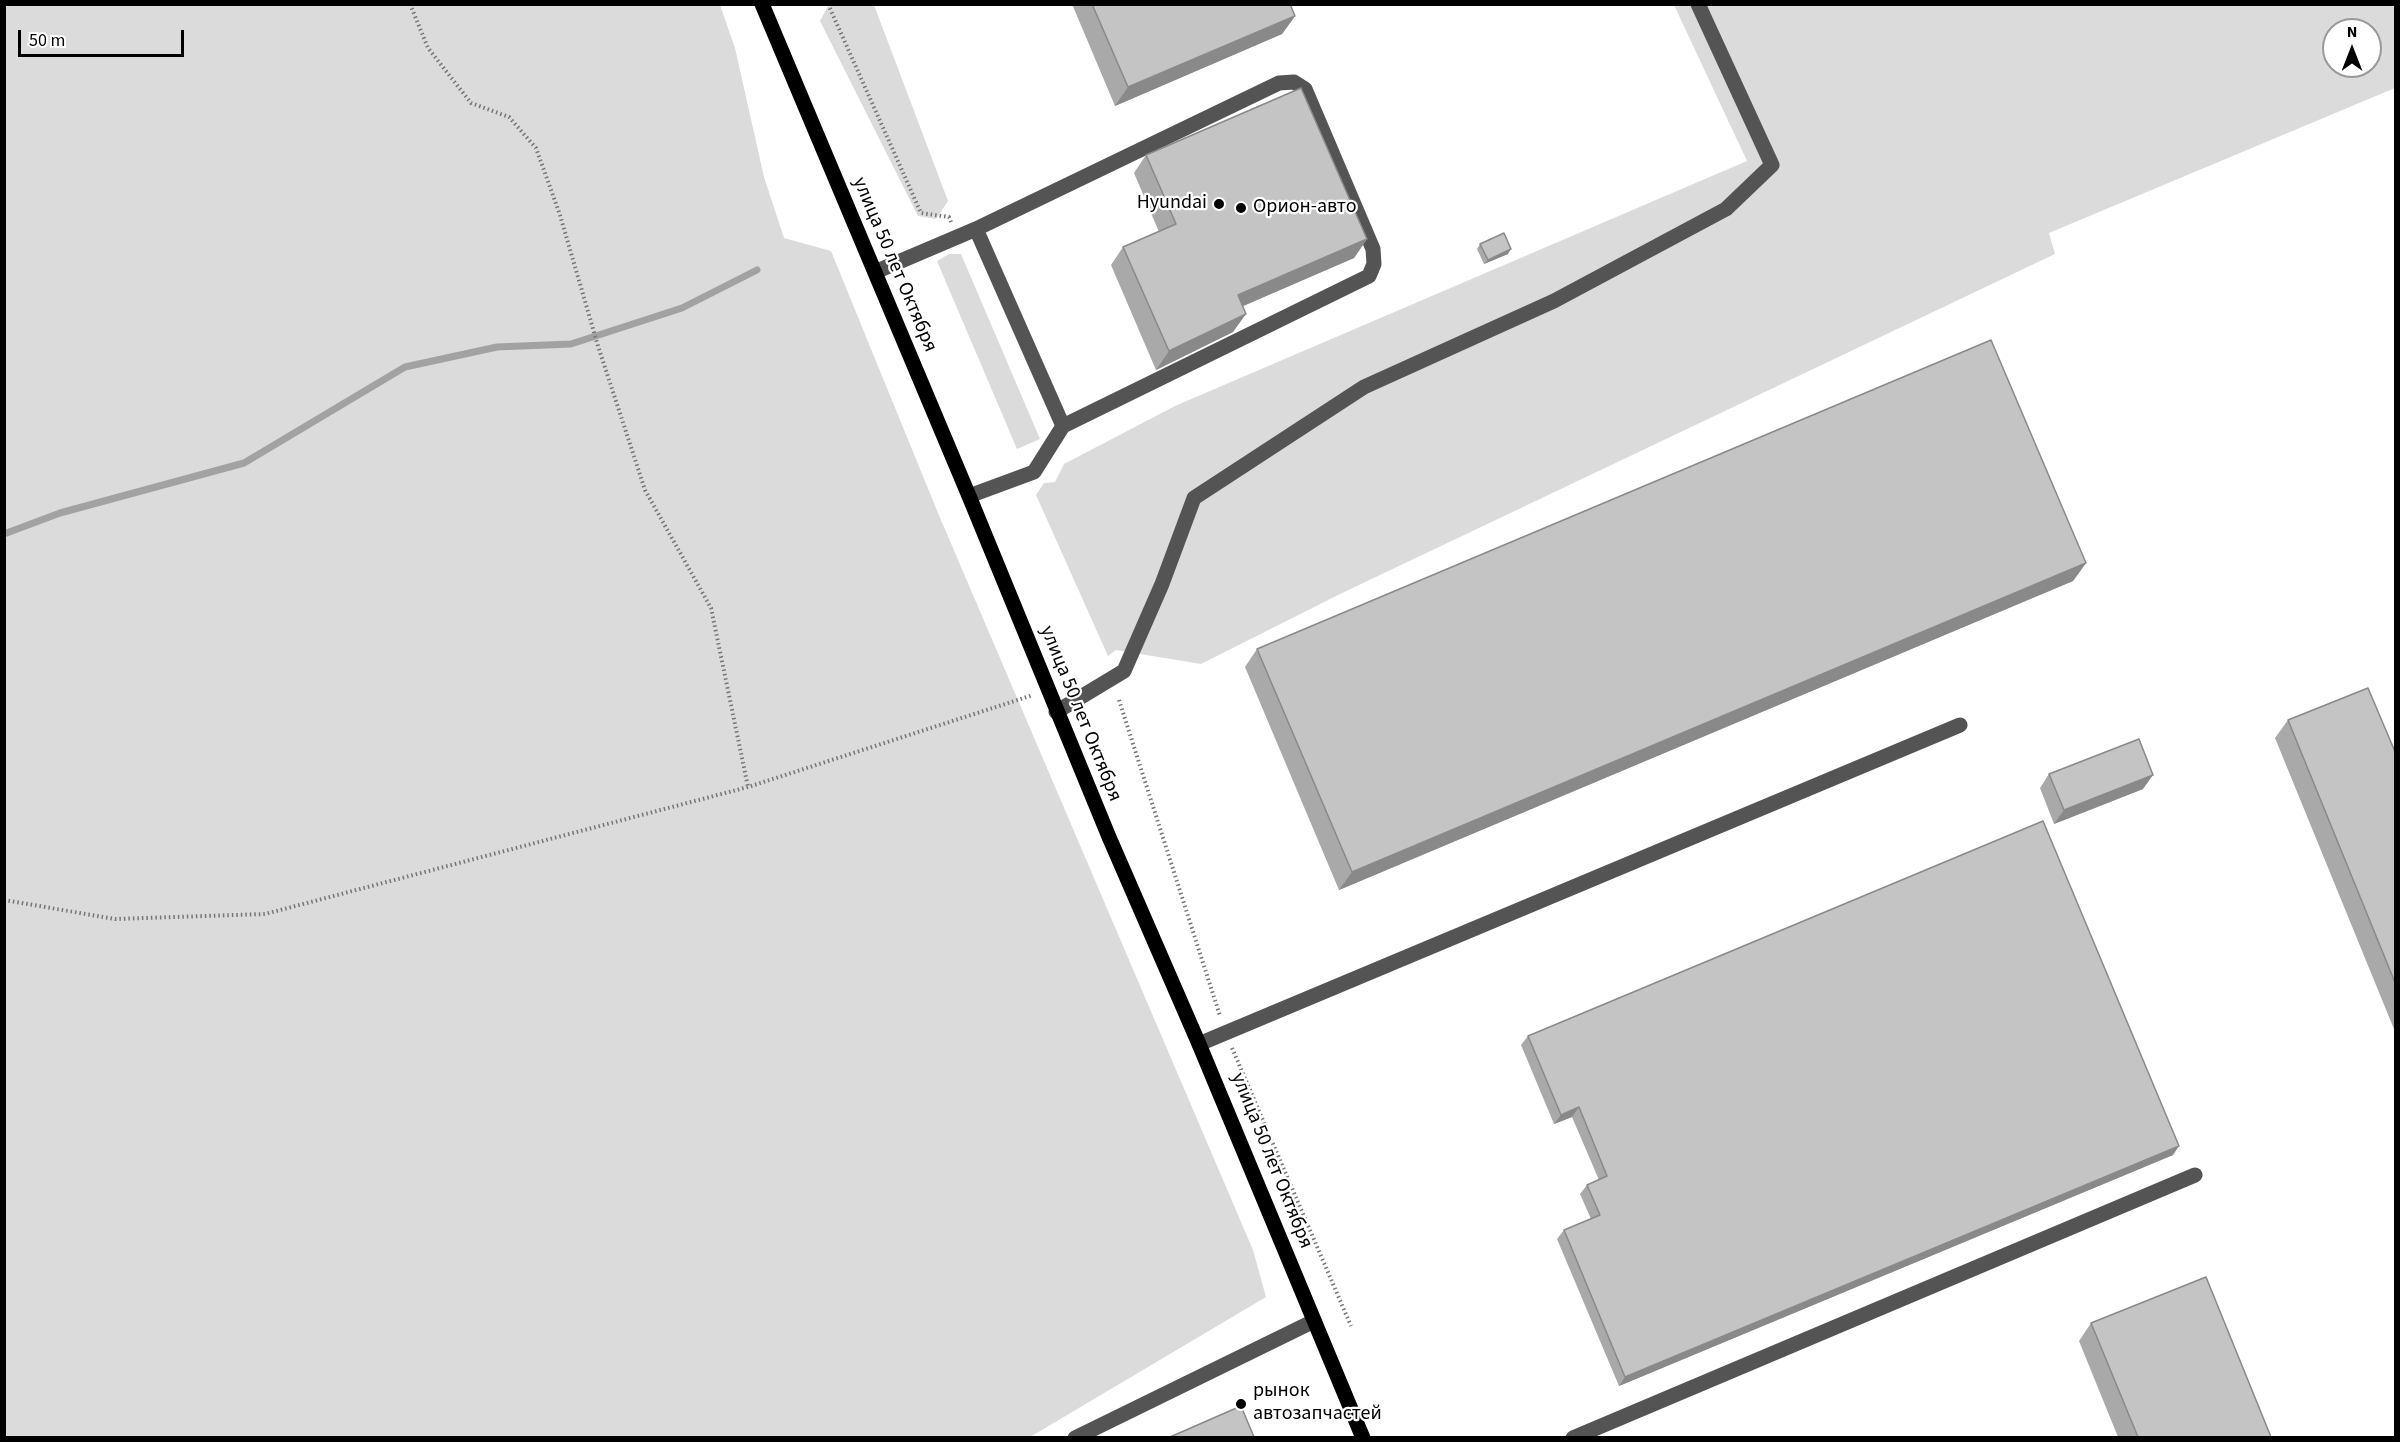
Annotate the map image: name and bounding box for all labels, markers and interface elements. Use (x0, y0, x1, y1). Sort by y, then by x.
scale bar (21, 18, 188, 56)
north arrow (2322, 18, 2382, 78)
text: N (2347, 21, 2357, 43)
text: 50 m (29, 28, 65, 53)
street label: улица 50 лет Октября (846, 174, 942, 356)
place label: Hyundai (1137, 192, 1207, 216)
place label: Орион-авто (1253, 196, 1357, 220)
marker: Hyundai (1212, 197, 1226, 211)
marker: Орион-авто (1234, 201, 1248, 215)
street label: улица 50 лет Октября (1034, 623, 1126, 805)
street label: улица 50 лет Октября (1225, 1070, 1317, 1252)
place label: рынок автозапчастей (1253, 1380, 1382, 1427)
marker: рынок автозапчастей (1234, 1397, 1248, 1411)

